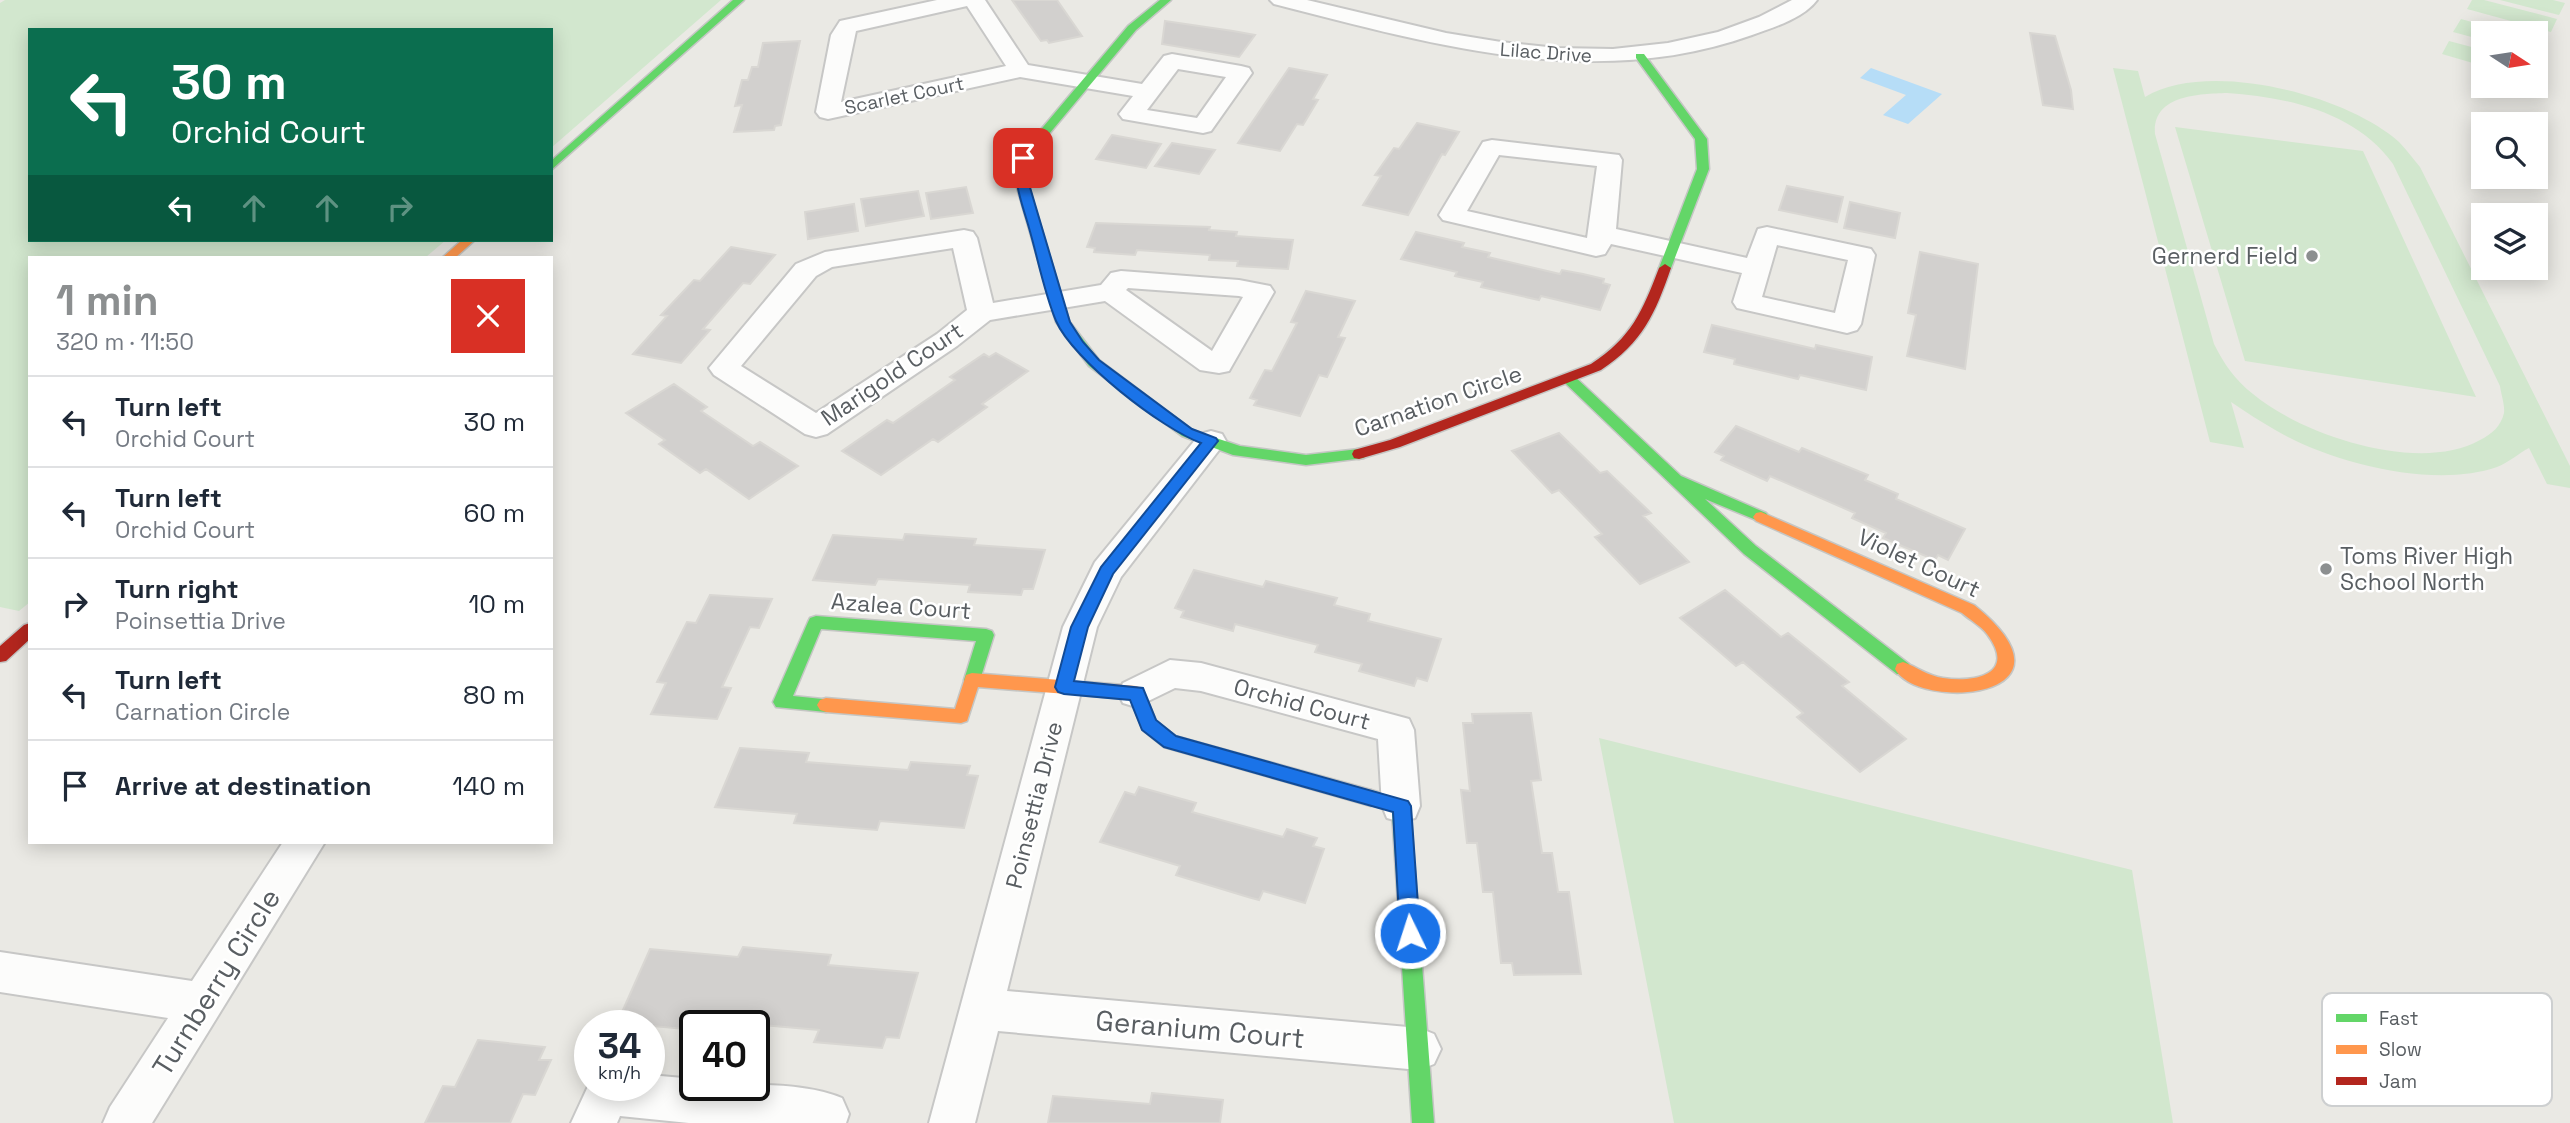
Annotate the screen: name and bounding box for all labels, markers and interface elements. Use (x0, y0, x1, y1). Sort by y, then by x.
north arrow (2471, 21, 2548, 98)
map controls (2471, 21, 2548, 280)
street label: Lilac Drive (1499, 37, 1593, 68)
text: 30 m (171, 51, 287, 113)
icon: left (56, 56, 147, 147)
street label: Scarlet Court (842, 71, 966, 120)
text: Orchid Court (171, 112, 366, 152)
button: search (2471, 112, 2548, 189)
pin (993, 128, 1053, 188)
icon: arrive (1004, 139, 1042, 177)
icon: left (162, 189, 200, 227)
icon: ahead (235, 189, 273, 227)
icon: ahead (308, 189, 346, 227)
icon: right (381, 189, 419, 227)
button: layers (2471, 203, 2548, 280)
place label: Gernerd Field (2152, 241, 2298, 271)
marker: Gernerd Field (2304, 248, 2320, 264)
text: 1 min (56, 274, 159, 327)
button: close (451, 279, 525, 353)
street label: Marigold Court (815, 315, 969, 433)
text: 320 m · 11:50 (56, 327, 194, 357)
street label: Carnation Circle (1350, 358, 1526, 444)
text: Turn left (115, 390, 222, 424)
icon: left (56, 403, 94, 441)
text: 30 m (464, 405, 525, 439)
text: Orchid Court (115, 424, 255, 454)
text: Turn left (115, 481, 222, 515)
icon: left (56, 494, 94, 532)
text: 60 m (463, 496, 525, 530)
text: Orchid Court (115, 515, 255, 545)
street label: Violet Court (1853, 522, 1985, 604)
place label: Toms River High School North (2340, 541, 2513, 597)
marker: Toms River High School North (2318, 561, 2334, 577)
text: Turn right (115, 572, 239, 606)
icon: right (56, 585, 94, 623)
street label: Azalea Court (830, 586, 972, 626)
text: 10 m (468, 587, 525, 621)
text: Poinsettia Drive (115, 606, 286, 636)
text: Turn left (115, 663, 222, 697)
street label: Orchid Court (1230, 671, 1374, 737)
icon: left (56, 676, 94, 714)
text: 80 m (463, 678, 525, 712)
text: Carnation Circle (115, 697, 290, 727)
street label: Poinsettia Drive (999, 718, 1069, 892)
icon: arrive (56, 767, 94, 805)
text: Arrive at destination (115, 769, 372, 803)
text: 140 m (452, 769, 525, 803)
street label: Turnberry Circle (144, 882, 288, 1082)
position arrow (1373, 896, 1447, 970)
legend (2322, 993, 2552, 1106)
street label: Geranium Court (1094, 1002, 1306, 1056)
text: Fast (2379, 1006, 2419, 1031)
speed limit sign: 40 (679, 1010, 770, 1101)
text: 34 (598, 1024, 641, 1068)
text: Slow (2379, 1037, 2422, 1062)
text: km/h (598, 1061, 641, 1084)
text: Jam (2379, 1069, 2417, 1094)

